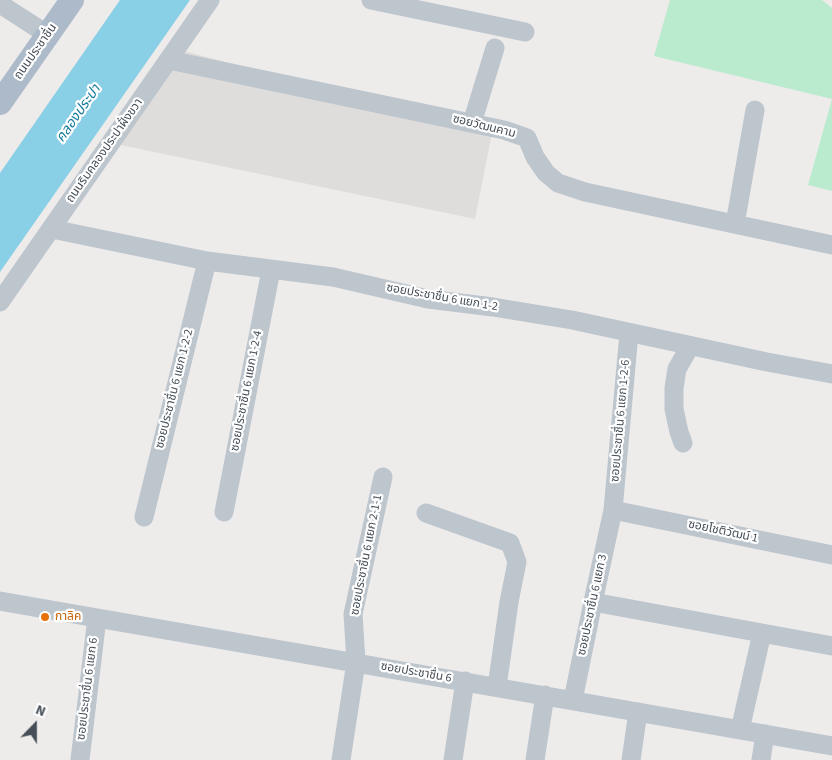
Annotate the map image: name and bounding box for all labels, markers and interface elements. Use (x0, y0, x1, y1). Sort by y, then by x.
street label: ถนนประชาชื่น (12, 21, 60, 83)
water label: คลองประปา (53, 82, 105, 146)
street label: ถนนริมคลองประปาฝั่งขวา (64, 96, 146, 206)
street label: ซอยวัฒนคาม (451, 112, 517, 142)
street label: ซอยประชาชื่น 6 แยก 1-2 (385, 281, 499, 315)
street label: ซอยประชาชื่น 6 แยก 1-2-2 (153, 328, 197, 450)
street label: ซอยประชาชื่น 6 แยก 1-2-4 (228, 329, 266, 453)
street label: ซอยประชาชื่น 6 แยก 1-2-6 (608, 359, 634, 483)
street label: ซอยประชาชื่น 6 แยก 2-1-1 (348, 493, 386, 617)
street label: ซอยโชติวัฒน์ 1 (687, 518, 759, 546)
street label: ซอยประชาชื่น 6 แยก 3 (575, 553, 611, 657)
place label: กาลิค (55, 610, 81, 624)
marker: กาลิค (39, 611, 51, 623)
street label: ซอยประชาชื่น 6 แยก 6 (75, 637, 101, 741)
street label: ซอยประชาชื่น 6 (379, 660, 453, 686)
north arrow (10, 700, 60, 750)
text: N (33, 700, 49, 722)

